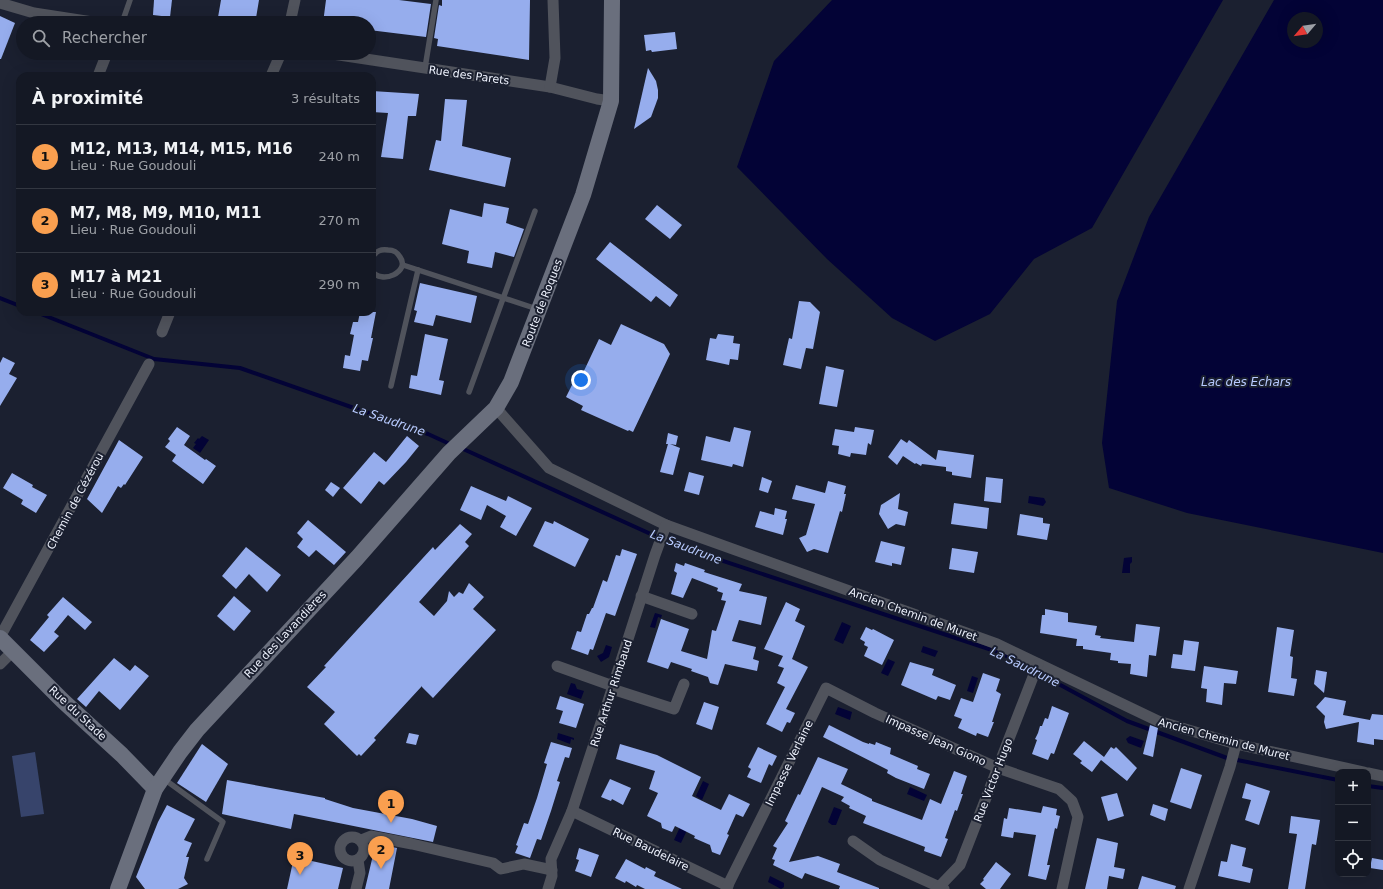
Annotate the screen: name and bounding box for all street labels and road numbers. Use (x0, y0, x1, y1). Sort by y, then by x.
street label: Rue des Parets (428, 63, 510, 88)
street label: Route de Roques (520, 257, 565, 349)
street label: Chemin de Cézérou (44, 451, 107, 552)
street label: Ancien Chemin de Muret (847, 585, 979, 644)
street label: Rue des Lavandières (242, 588, 329, 680)
street label: Rue Arthur Rimbaud (588, 638, 635, 748)
street label: Rue du Stade (46, 684, 109, 743)
street label: Impasse Jean Giono (884, 712, 988, 769)
street label: Ancien Chemin de Muret (1157, 716, 1292, 763)
street label: Impasse Verlaine (763, 718, 816, 808)
street label: Rue Victor Hugo (971, 736, 1016, 824)
street label: Rue Baudelaire (610, 825, 691, 874)

